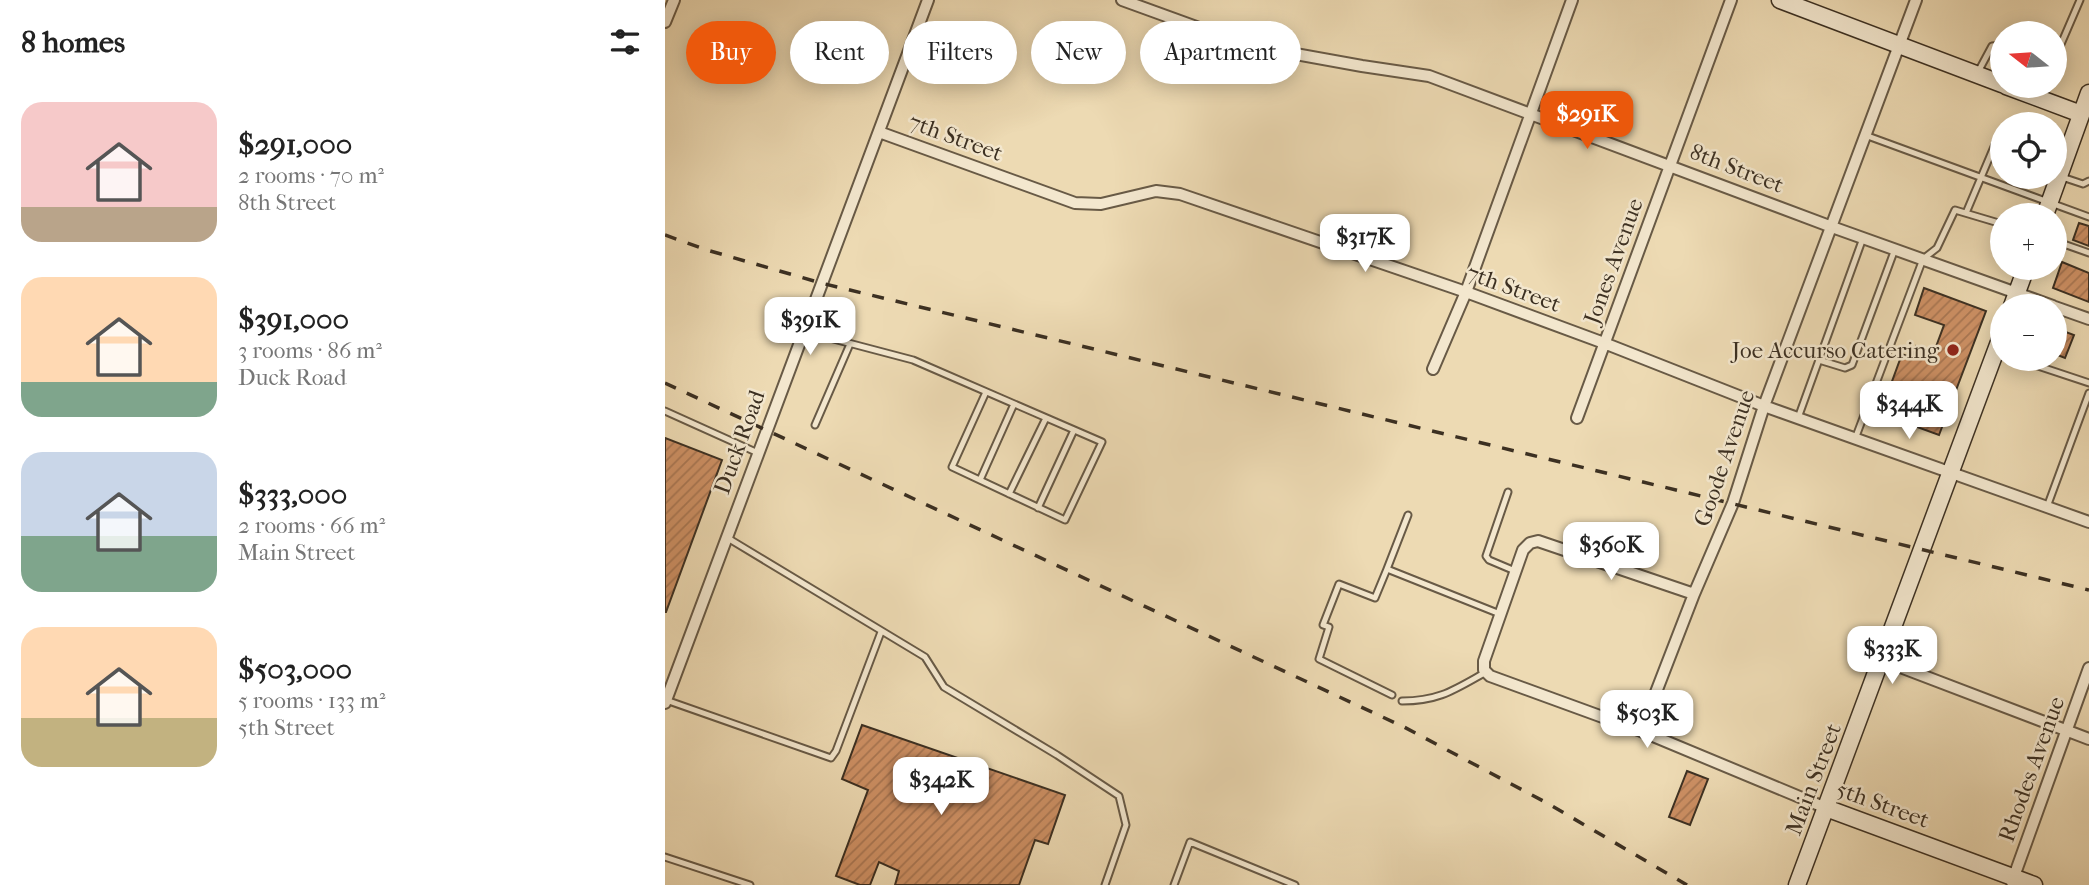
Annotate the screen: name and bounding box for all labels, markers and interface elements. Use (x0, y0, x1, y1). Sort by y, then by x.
chip: Buy (686, 21, 776, 84)
chip: Rent (790, 21, 889, 84)
chip: Filters (903, 21, 1017, 84)
chip: New (1031, 21, 1126, 84)
chip: Apartment (1140, 21, 1301, 84)
north arrow (1990, 21, 2067, 98)
map controls (1990, 21, 2067, 371)
icon: filters (606, 23, 644, 61)
text: 8 homes (21, 25, 125, 60)
pin: $291K (1538, 92, 1636, 151)
text: $291K (1556, 100, 1618, 127)
street label: 7th Street (905, 108, 1006, 167)
button: locate (1990, 112, 2067, 189)
text: $291,000 (238, 127, 352, 162)
icon: home (77, 130, 161, 214)
street label: 8th Street (1686, 138, 1788, 199)
text: 2 rooms · 70 m² (238, 162, 384, 189)
text: 8th Street (238, 189, 336, 216)
street label: Jones Avenue (1578, 195, 1649, 330)
button: + (1990, 203, 2067, 280)
pin: $317K (1316, 215, 1414, 274)
text: $317K (1336, 223, 1394, 250)
street label: 7th Street (1463, 259, 1564, 318)
button: − (1990, 294, 2067, 371)
pin: $391K (761, 298, 859, 357)
text: $391,000 (238, 302, 349, 337)
icon: home (77, 305, 161, 389)
text: $391K (780, 306, 840, 333)
text: 3 rooms · 86 m² (238, 337, 382, 364)
place label: Joe Accurso Catering (1730, 337, 1940, 364)
marker: Joe Accurso Catering (1945, 342, 1961, 358)
text: Duck Road (238, 364, 347, 391)
pin: $344K (1860, 382, 1958, 441)
street label: Duck Road (708, 386, 771, 498)
street label: Goode Avenue (1688, 386, 1760, 530)
text: $344K (1876, 390, 1942, 417)
text: $333,000 (238, 477, 347, 512)
icon: home (77, 480, 161, 564)
text: 2 rooms · 66 m² (238, 512, 385, 539)
pin: $360K (1562, 522, 1660, 582)
text: $360K (1579, 531, 1643, 558)
text: Main Street (238, 539, 355, 566)
pin: $333K (1843, 626, 1941, 686)
text: $333K (1863, 635, 1921, 662)
text: $503,000 (238, 652, 352, 687)
icon: home (77, 655, 161, 739)
text: 5 rooms · 133 m² (238, 687, 385, 714)
pin: $503K (1598, 690, 1696, 750)
street label: Rhodes Avenue (1993, 693, 2070, 846)
text: $503K (1616, 699, 1678, 726)
text: 5th Street (238, 714, 335, 741)
street label: Main Street (1780, 720, 1847, 839)
pin: $342K (892, 758, 990, 817)
text: $342K (909, 766, 973, 793)
street label: 5th Street (1833, 775, 1933, 834)

